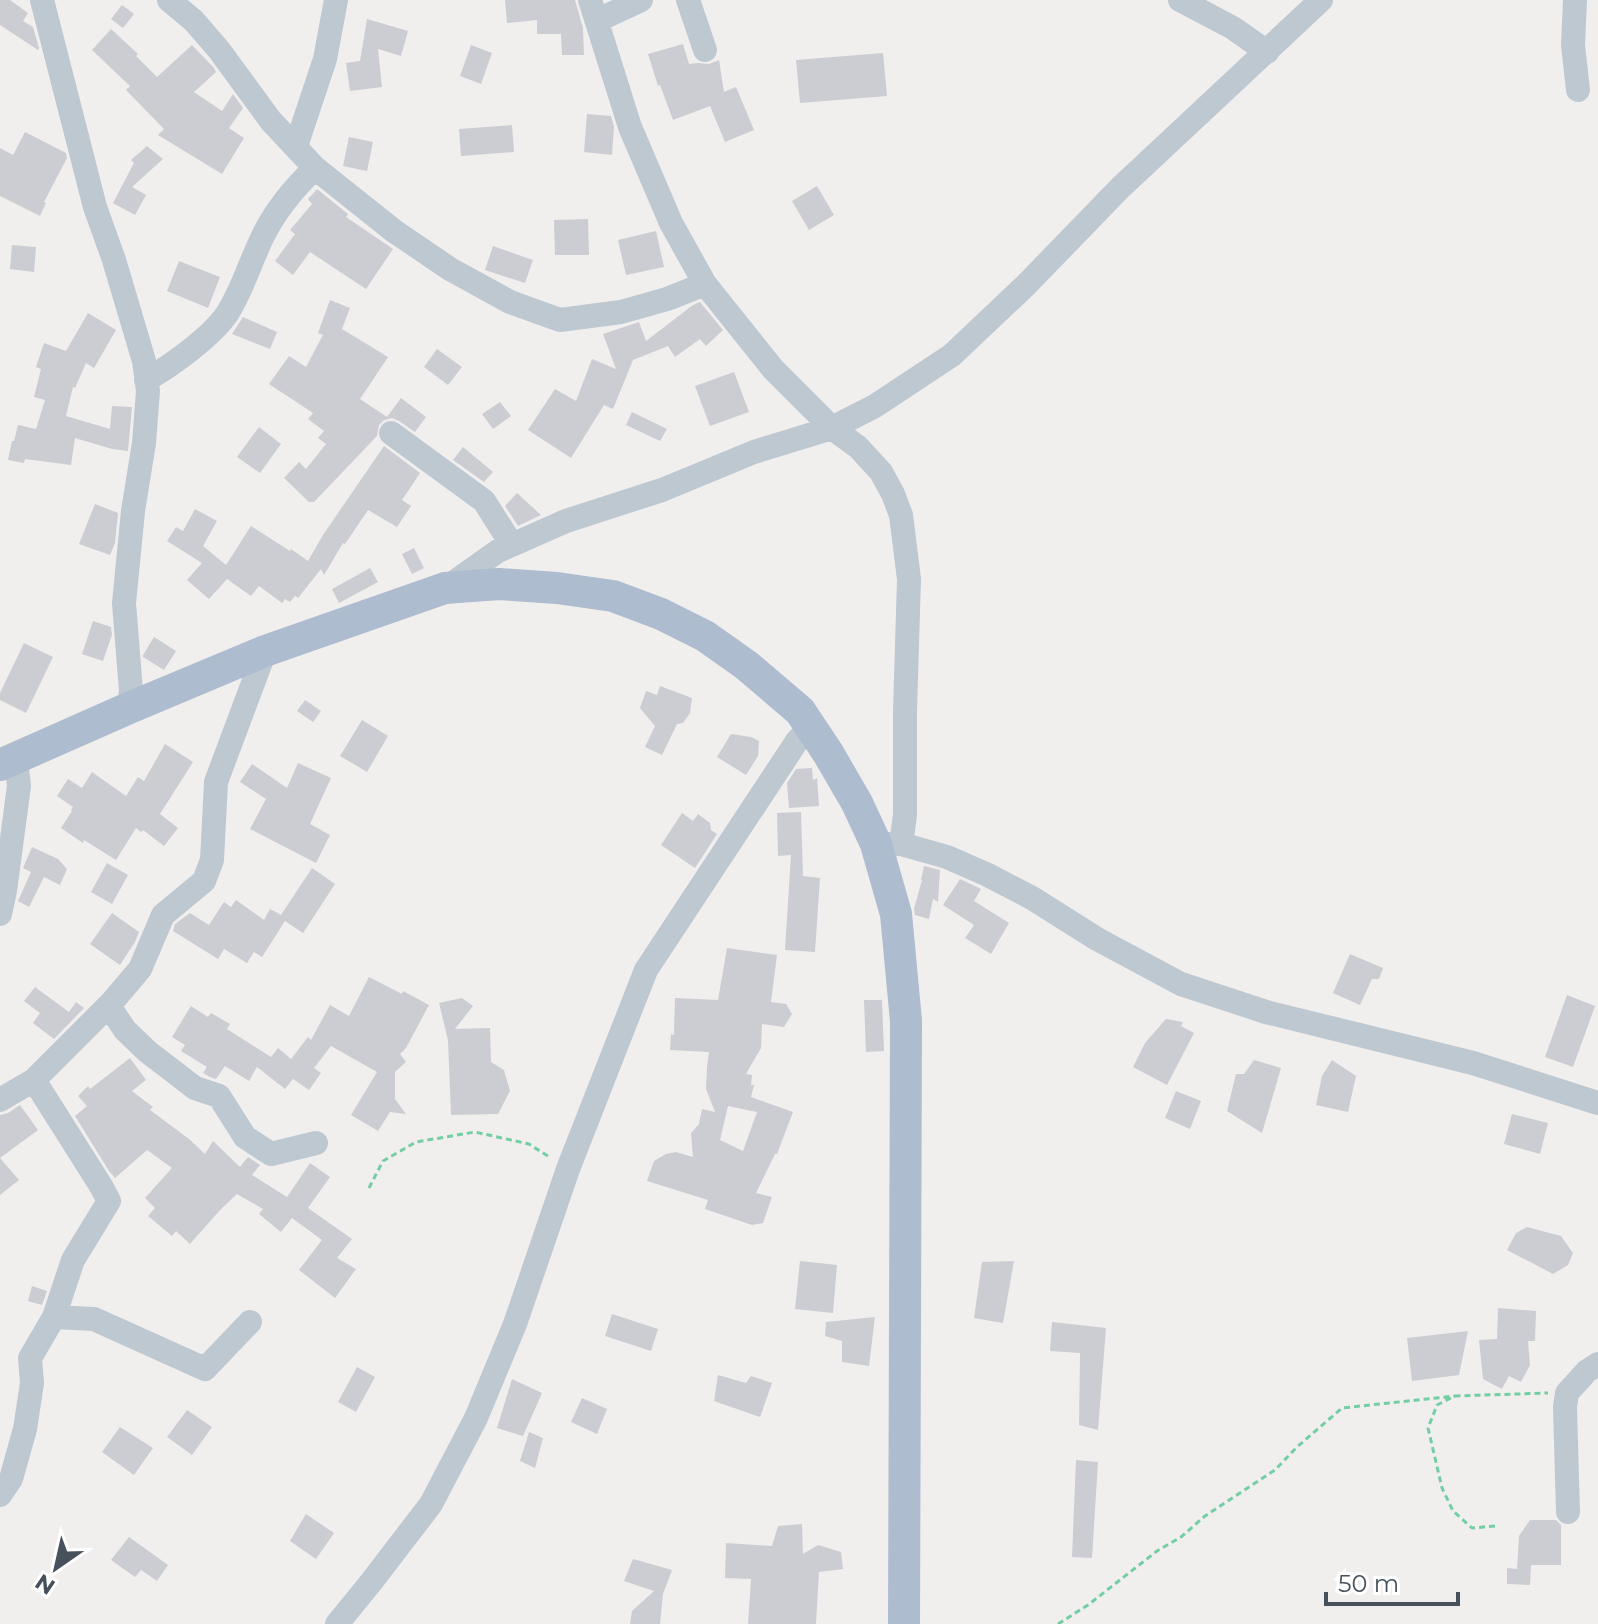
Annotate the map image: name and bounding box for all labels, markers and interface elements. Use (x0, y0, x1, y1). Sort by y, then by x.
north arrow (16, 1528, 96, 1608)
scale bar (1326, 1556, 1458, 1606)
text: N (30, 1568, 60, 1600)
text: 50 m (1338, 1569, 1399, 1598)

